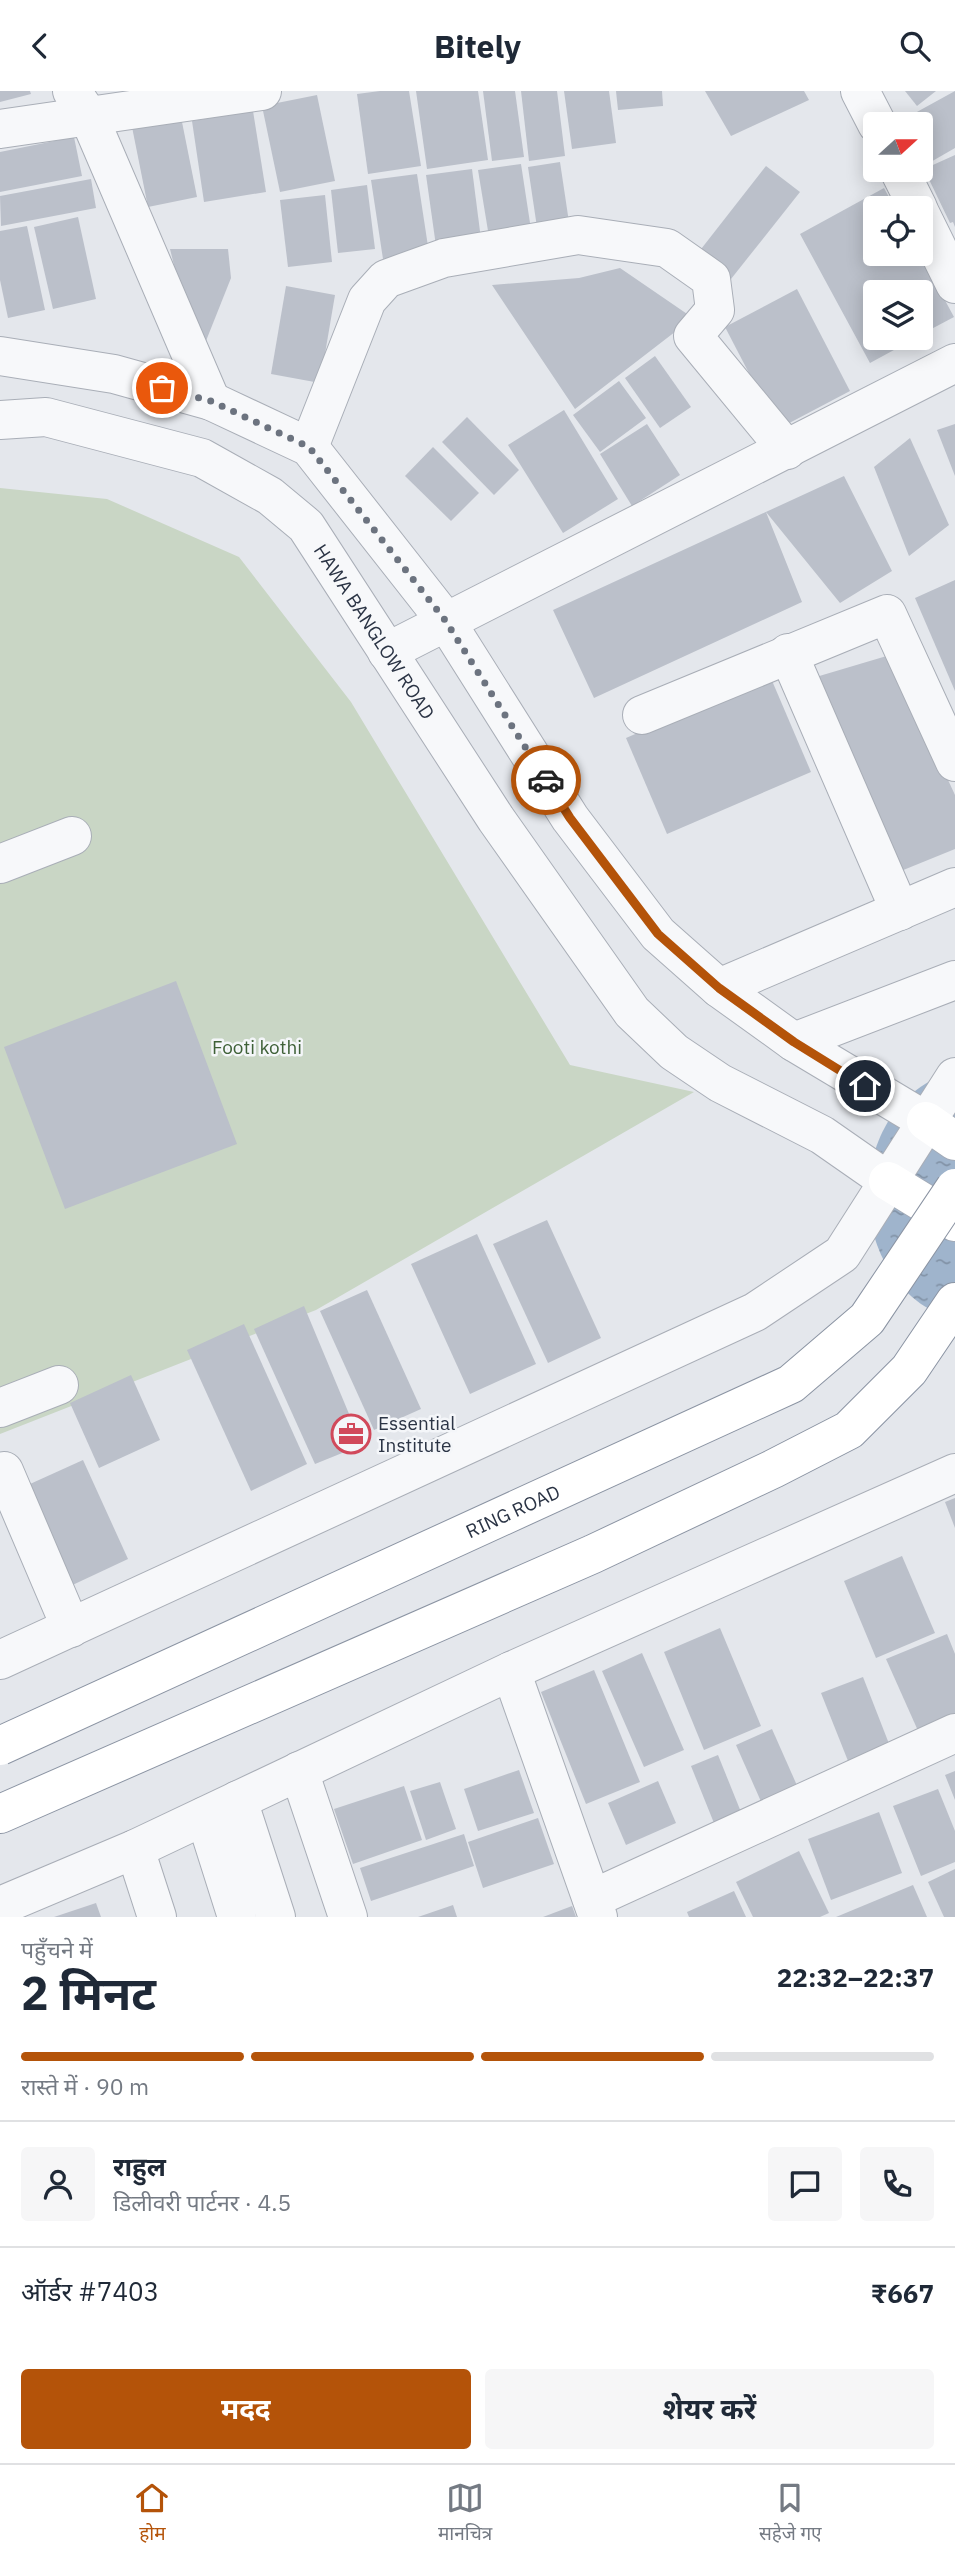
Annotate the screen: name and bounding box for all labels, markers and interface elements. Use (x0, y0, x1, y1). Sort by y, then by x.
text: Bitely (434, 25, 521, 67)
icon: back (21, 27, 59, 65)
icon: search (896, 27, 934, 65)
north arrow (863, 112, 933, 182)
map controls (863, 112, 933, 350)
button: locate (863, 196, 933, 266)
button: layers (863, 280, 933, 350)
pin (132, 358, 192, 418)
icon: bag (143, 369, 181, 407)
street label: HAWA BANGLOW ROAD (309, 539, 440, 724)
courier (511, 745, 581, 815)
icon: car (527, 761, 565, 799)
park label: Footi kothi (212, 1035, 302, 1059)
pin (835, 1056, 895, 1116)
icon: home (846, 1067, 884, 1105)
place label: Essential Institute (378, 1411, 455, 1457)
office icon: Essential Institute (330, 1413, 372, 1455)
street label: RING ROAD (462, 1479, 564, 1543)
text: पहुँचने में (21, 1934, 93, 1964)
text: 22:32–22:37 (777, 1960, 934, 1994)
text: 2 मिनट (21, 1963, 156, 2023)
text: रास्ते में · 90 m (21, 2071, 149, 2101)
button: person (21, 2147, 95, 2221)
button: chat (768, 2147, 842, 2221)
button: phone (860, 2147, 934, 2221)
text: राहुल (113, 2149, 166, 2183)
text: डिलीवरी पार्टनर · 4.5 (113, 2187, 291, 2217)
text: ऑर्डर #7403 (21, 2274, 159, 2308)
text: ₹667 (871, 2276, 934, 2310)
button: मदद (21, 2369, 471, 2449)
button: शेयर करें (485, 2369, 934, 2449)
tab: होम (133, 2479, 171, 2548)
tab: मानचित्र (438, 2479, 492, 2548)
tab: सहेजे गए (759, 2479, 822, 2548)

